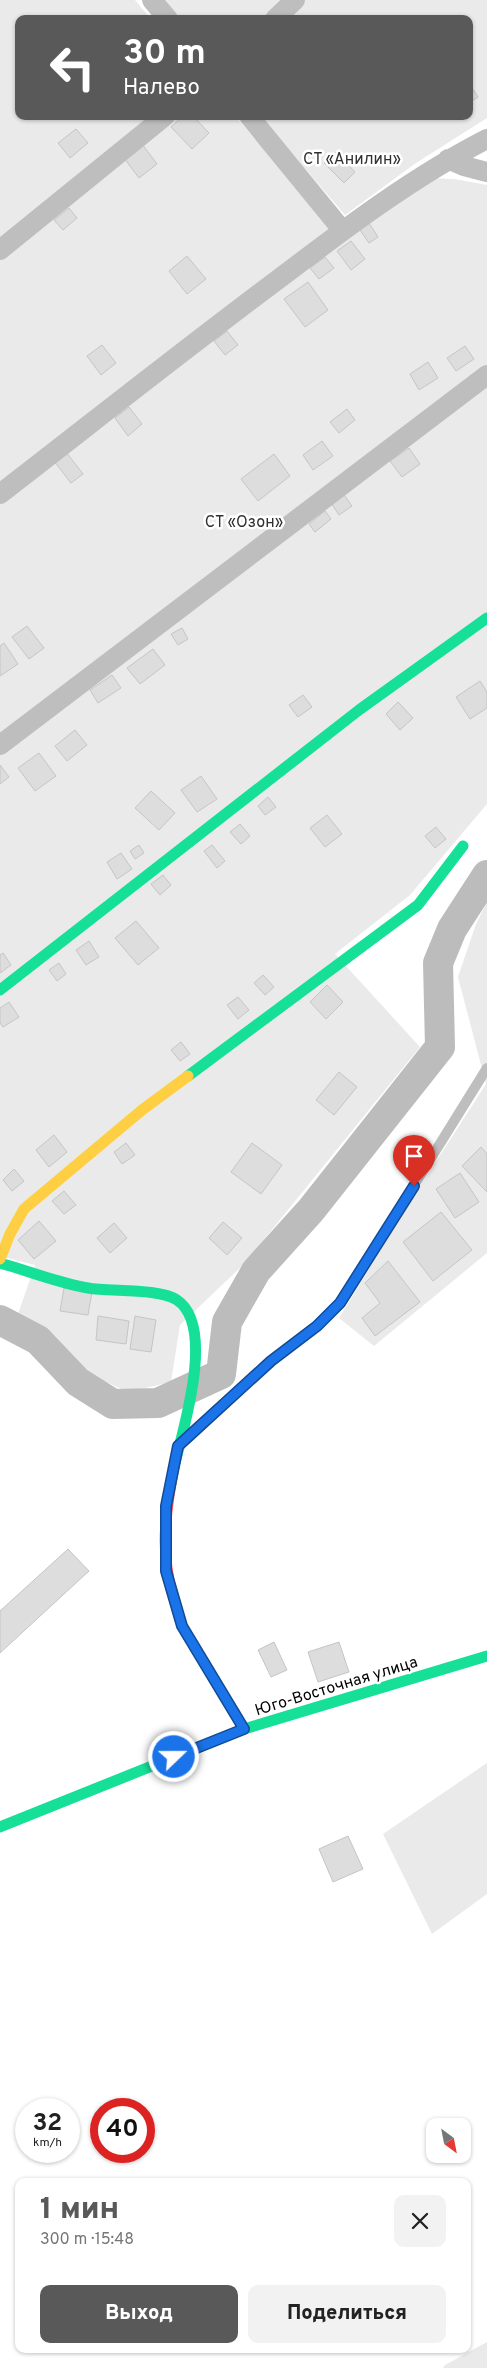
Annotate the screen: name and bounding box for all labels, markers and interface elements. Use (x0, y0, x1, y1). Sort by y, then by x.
text: 30 m (123, 32, 206, 76)
icon: left (40, 35, 105, 100)
text: Налево (123, 75, 200, 102)
park label: СТ «Анилин» (303, 150, 401, 170)
park label: СТ «Озон» (205, 513, 283, 533)
pin (393, 1135, 435, 1186)
icon: arrive (400, 1142, 428, 1170)
street label: Юго-Восточная улица (253, 1653, 420, 1721)
position arrow (147, 1730, 199, 1782)
speed limit sign: 40 (90, 2098, 155, 2163)
text: 32 (33, 2108, 62, 2140)
north arrow (426, 2118, 471, 2162)
map controls (426, 2118, 471, 2163)
text: km/h (33, 2135, 62, 2151)
text: 1 мин (40, 2192, 119, 2229)
button: close (394, 2195, 446, 2247)
text: 300 m · 15:48 (40, 2230, 134, 2250)
button: Выход (40, 2285, 238, 2343)
button: Поделиться (248, 2285, 446, 2343)

